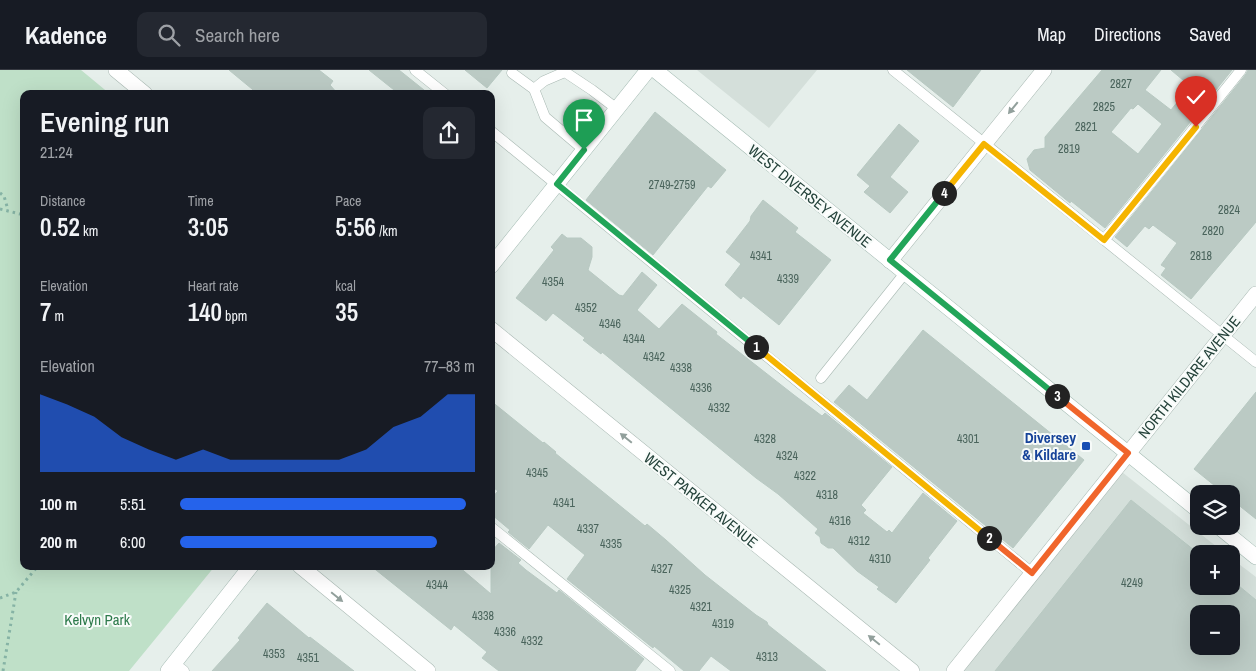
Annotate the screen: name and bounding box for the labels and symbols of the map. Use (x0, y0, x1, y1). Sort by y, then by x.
house number: 2827 (1110, 76, 1132, 92)
pin (1175, 76, 1217, 127)
pin (563, 99, 605, 150)
house number: 2825 (1093, 99, 1115, 115)
one-way arrow (1008, 101, 1018, 115)
house number: 2821 (1075, 119, 1097, 135)
street label: WEST DIVERSEY AVENUE (744, 140, 876, 252)
house number: 2819 (1058, 141, 1080, 157)
house number: 2749-2759 (648, 177, 696, 193)
pin: 4 (932, 180, 956, 206)
house number: 2824 (1218, 202, 1240, 218)
house number: 2820 (1202, 223, 1224, 239)
house number: 4341 (750, 248, 772, 264)
house number: 2818 (1190, 248, 1212, 264)
house number: 4339 (777, 271, 799, 287)
house number: 4354 (542, 274, 564, 290)
house number: 4352 (575, 300, 597, 316)
street label: NORTH KILDARE AVENUE (1133, 311, 1245, 443)
house number: 4346 (599, 316, 621, 332)
house number: 4344 (623, 331, 645, 347)
pin: 1 (744, 334, 768, 360)
house number: 4342 (643, 349, 665, 365)
house number: 4338 (670, 360, 692, 376)
house number: 4336 (690, 380, 712, 396)
pin: 3 (1044, 384, 1070, 408)
house number: 4332 (708, 400, 730, 416)
place label: Diversey & Kildare (1022, 427, 1076, 465)
house number: 4328 (754, 431, 776, 447)
house number: 4301 (957, 431, 979, 447)
one-way arrow (619, 433, 632, 444)
marker: Diversey & Kildare (1080, 440, 1092, 452)
street label: WEST PARKER AVENUE (640, 448, 762, 552)
house number: 4324 (776, 448, 798, 464)
house number: 4345 (526, 465, 548, 481)
house number: 4322 (794, 468, 816, 484)
house number: 4318 (816, 487, 838, 503)
house number: 4341 (553, 495, 575, 511)
house number: 4316 (829, 513, 851, 529)
house number: 4337 (577, 521, 599, 537)
pin: 2 (976, 526, 1002, 550)
house number: 4312 (848, 533, 870, 549)
house number: 4335 (600, 536, 622, 552)
house number: 4310 (869, 551, 891, 567)
house number: 4327 (651, 561, 673, 577)
house number: 4249 (1121, 575, 1143, 591)
house number: 4344 (426, 577, 448, 593)
house number: 4325 (669, 582, 691, 598)
one-way arrow (331, 592, 344, 603)
house number: 4321 (690, 599, 712, 615)
house number: 4338 (472, 608, 494, 624)
park label: Kelvyn Park (64, 609, 131, 630)
house number: 4319 (712, 616, 734, 632)
house number: 4336 (494, 624, 516, 640)
house number: 4332 (521, 633, 543, 649)
one-way arrow (868, 635, 881, 646)
house number: 4353 (263, 646, 285, 662)
house number: 4313 (756, 649, 778, 665)
house number: 4351 (297, 650, 319, 666)

